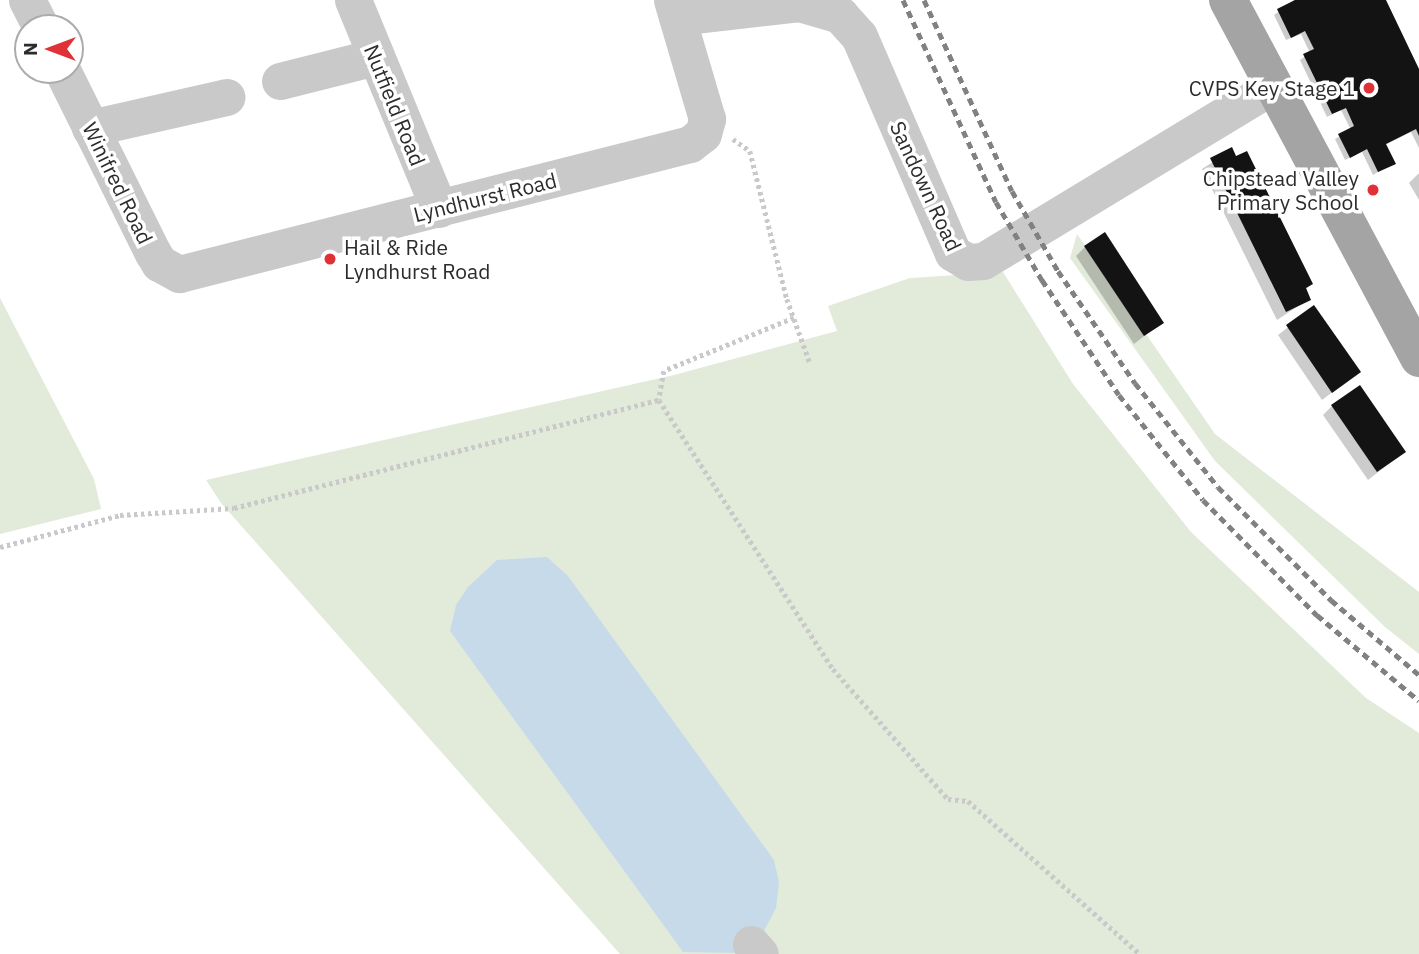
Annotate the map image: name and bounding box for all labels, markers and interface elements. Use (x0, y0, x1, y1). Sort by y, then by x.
north arrow (14, 14, 84, 84)
street label: Nutfield Road (359, 41, 431, 169)
text: N (18, 42, 42, 56)
place label: CVPS Key Stage 1 (1189, 75, 1355, 101)
marker: CVPS Key Stage 1 (1361, 80, 1377, 96)
street label: Sandown Road (885, 117, 967, 255)
street label: Winifred Road (78, 118, 158, 248)
place label: Chipstead Valley Primary School (1203, 165, 1359, 215)
street label: Lyndhurst Road (411, 167, 559, 227)
marker: Chipstead Valley Primary School (1365, 182, 1381, 198)
place label: Hail & Ride Lyndhurst Road (344, 234, 491, 284)
marker: Hail & Ride Lyndhurst Road (322, 251, 338, 267)

